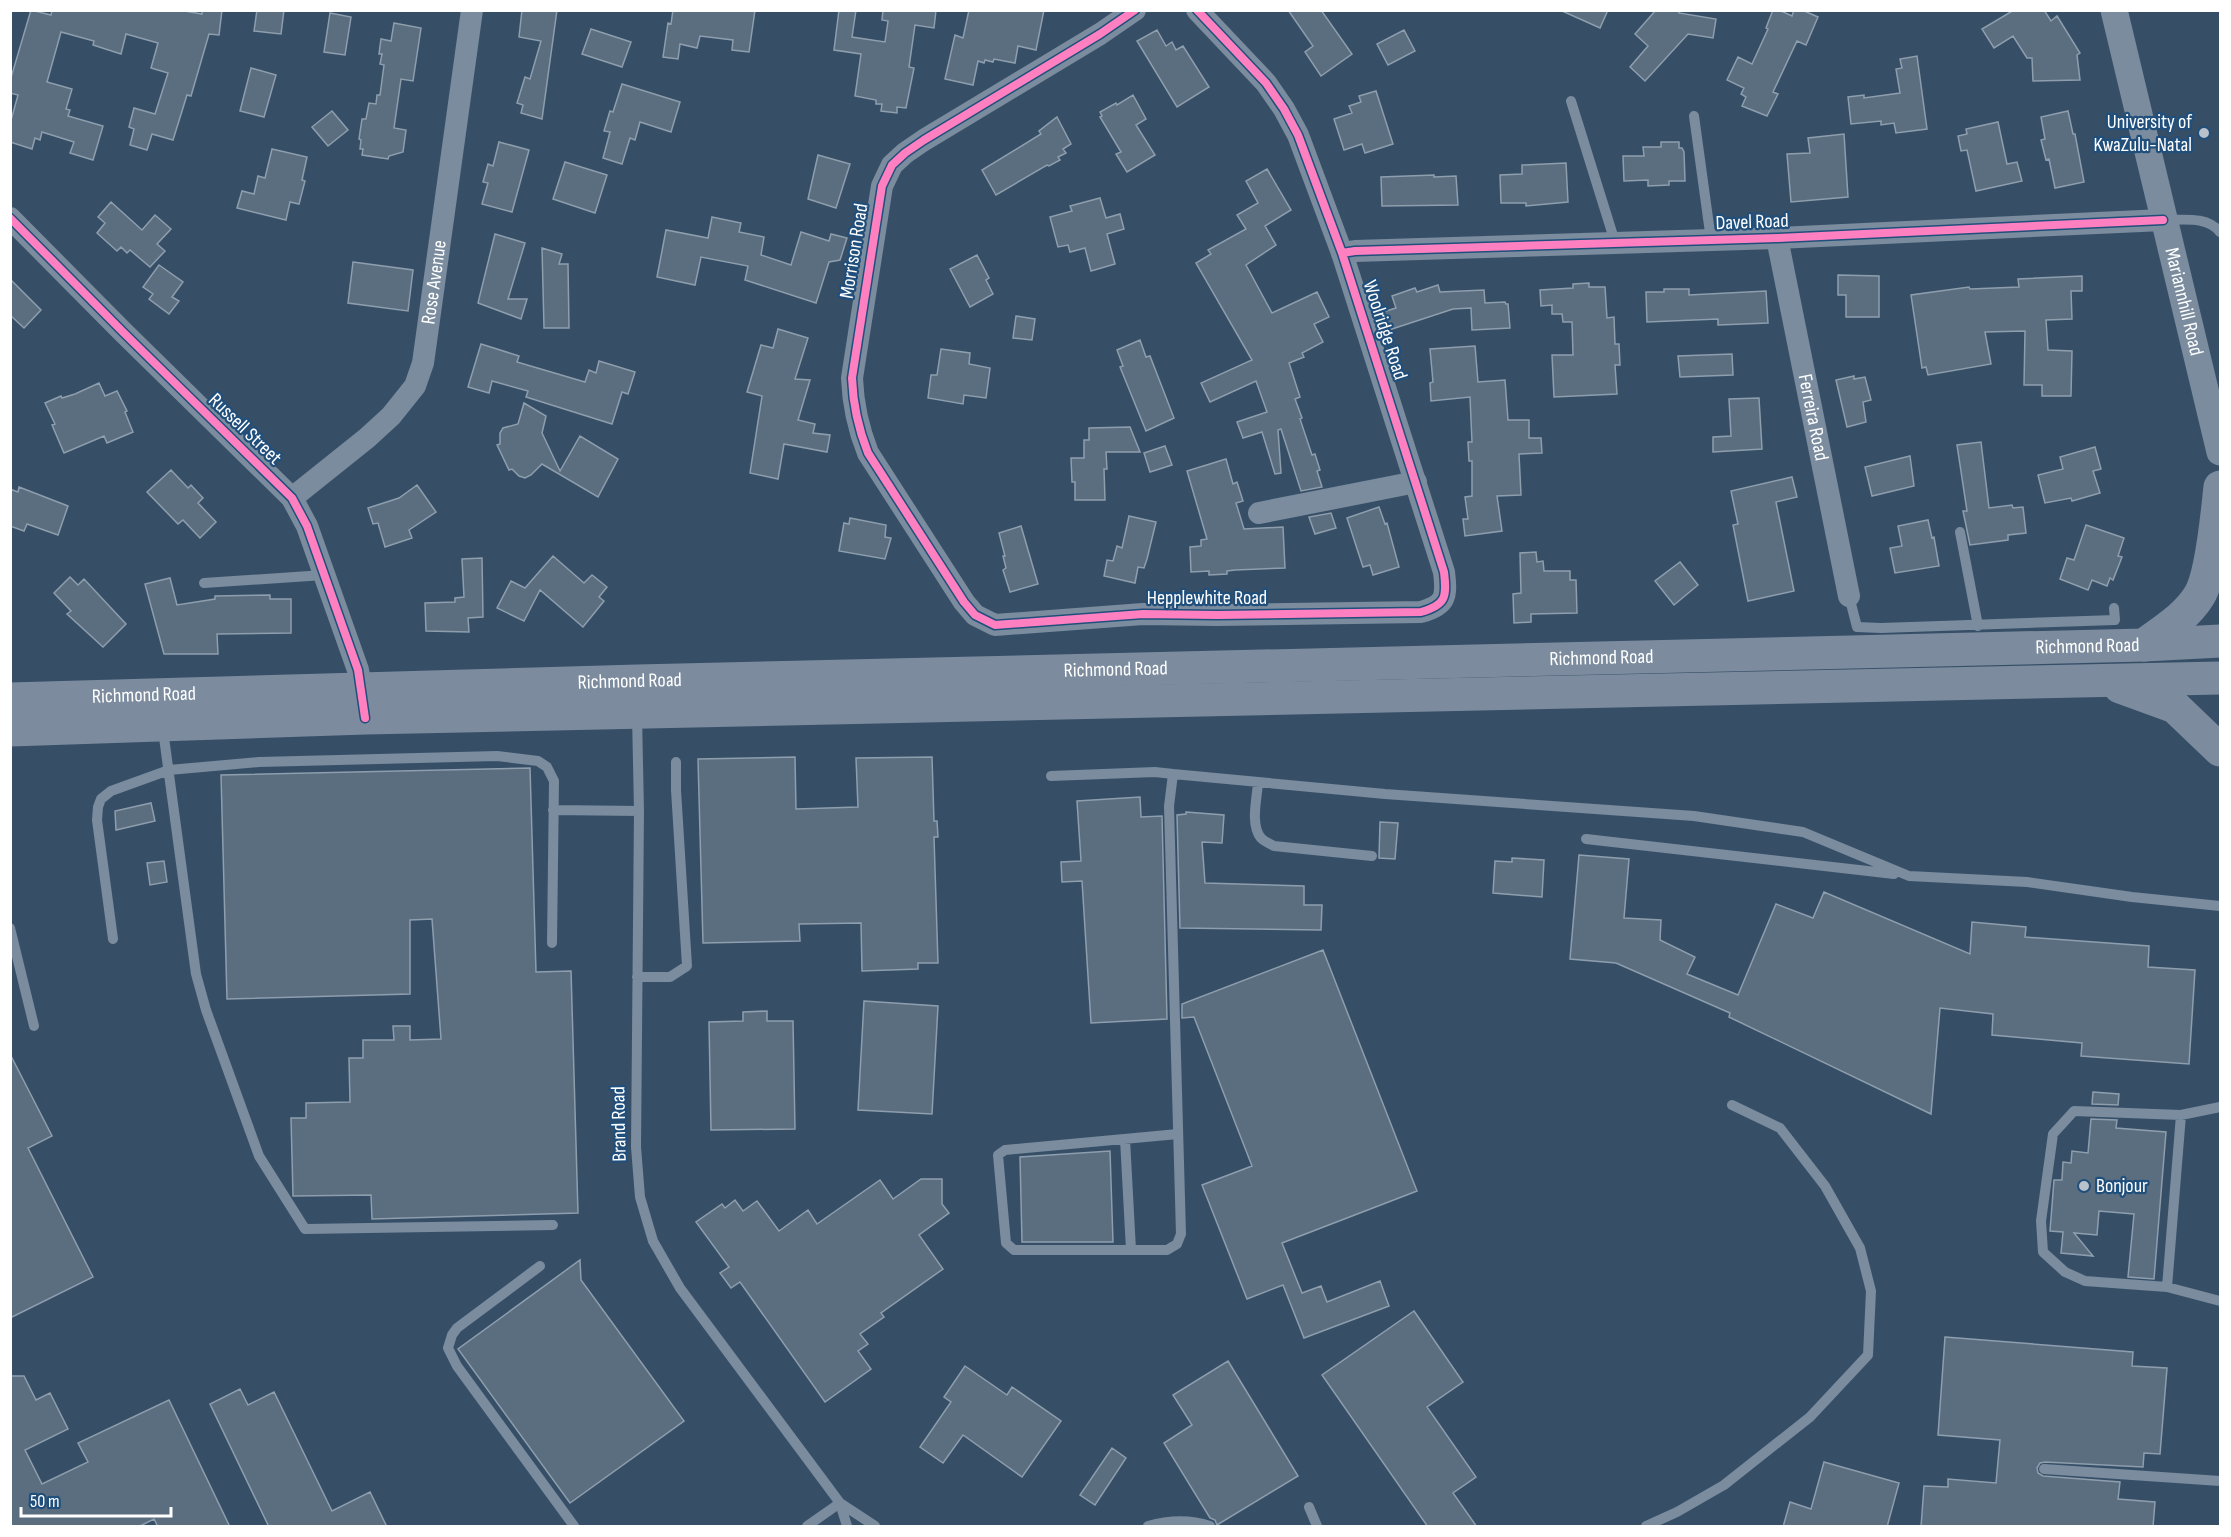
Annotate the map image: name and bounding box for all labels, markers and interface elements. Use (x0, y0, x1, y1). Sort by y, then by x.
place label: University of KwaZulu-Natal (2093, 110, 2192, 157)
marker: University of KwaZulu-Natal (2197, 126, 2211, 140)
street label: Morrison Road (835, 202, 873, 300)
street label: Davel Road (1715, 209, 1789, 235)
street label: Rose Avenue (417, 239, 452, 326)
street label: Mariannhill Road (2159, 245, 2208, 358)
street label: Woolridge Road (1358, 277, 1412, 383)
street label: Ferreira Road (1793, 372, 1834, 463)
street label: Russell Street (203, 388, 287, 470)
street label: Hepplewhite Road (1147, 586, 1267, 610)
street label: Richmond Road (2035, 633, 2140, 660)
street label: Richmond Road (1549, 645, 1654, 671)
street label: Richmond Road (1063, 656, 1168, 683)
street label: Richmond Road (577, 668, 682, 695)
street label: Richmond Road (92, 682, 196, 709)
street label: Brand Road (606, 1086, 632, 1162)
place label: Bonjour (2096, 1174, 2148, 1198)
marker: Bonjour (2077, 1179, 2091, 1193)
scale bar (21, 1480, 171, 1518)
text: 50 m (30, 1491, 60, 1512)

